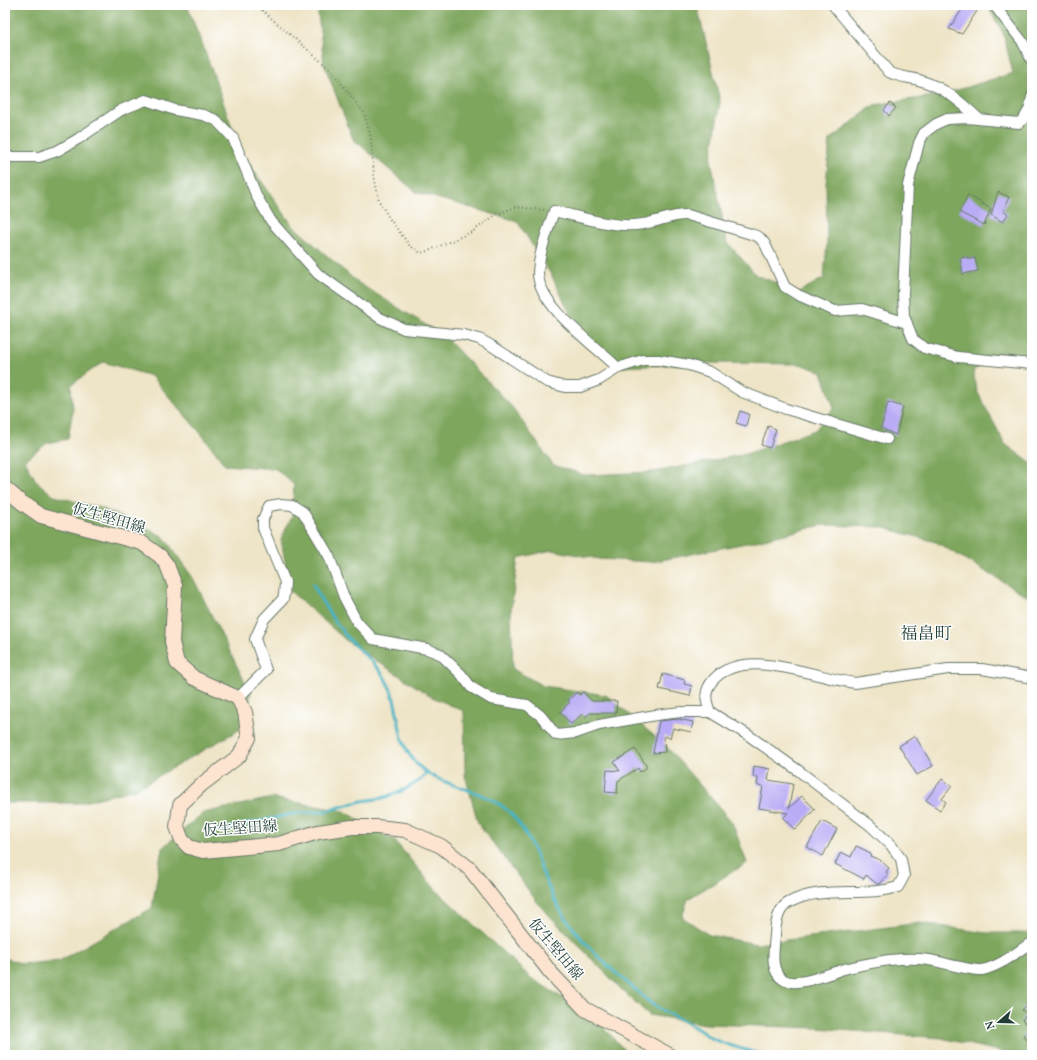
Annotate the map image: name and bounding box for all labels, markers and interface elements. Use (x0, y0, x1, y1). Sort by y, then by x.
street label: 仮生堅田線 (70, 499, 148, 540)
district label: 福畠町 (901, 623, 952, 646)
street label: 仮生堅田線 (202, 816, 278, 843)
street label: 仮生堅田線 (523, 914, 587, 985)
north arrow (979, 1002, 1019, 1042)
text: N (983, 1019, 999, 1031)

